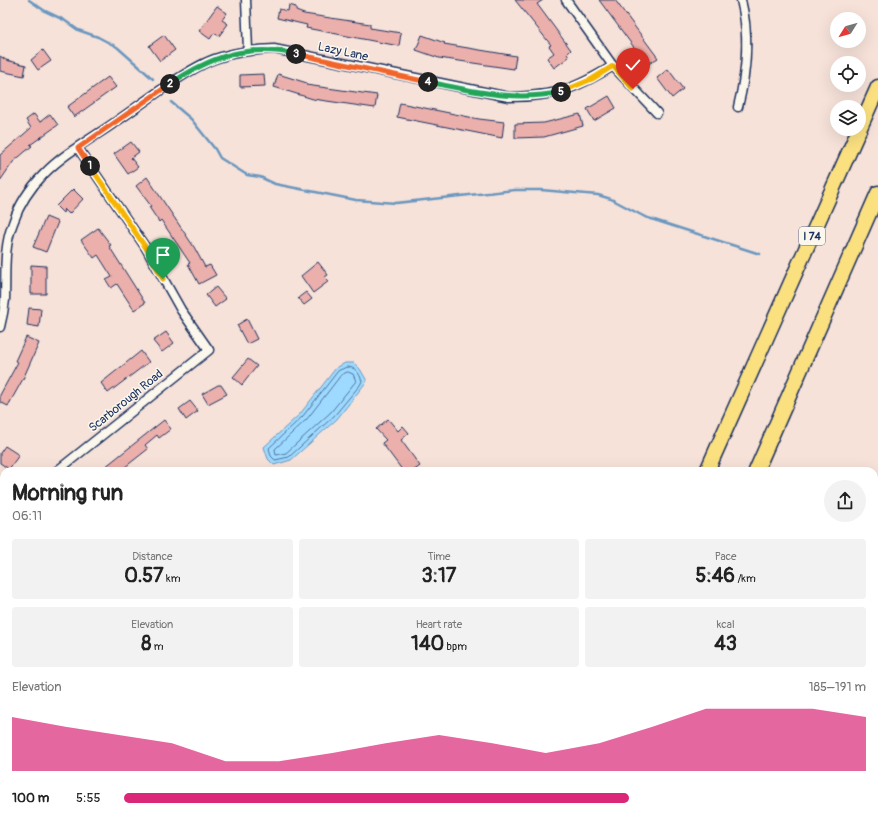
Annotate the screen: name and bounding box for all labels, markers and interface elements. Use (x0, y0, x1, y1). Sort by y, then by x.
north arrow (830, 12, 866, 48)
map controls (830, 12, 866, 136)
street label: Lazy Lane (316, 39, 370, 65)
pin: 3 (286, 44, 306, 64)
text: 3 (293, 47, 299, 60)
pin (616, 48, 650, 89)
icon: check (622, 54, 644, 76)
button: locate (830, 56, 866, 92)
pin: 4 (418, 72, 438, 92)
pin: 2 (160, 74, 180, 94)
text: 4 (425, 75, 431, 88)
text: 2 (167, 77, 173, 90)
pin: 5 (551, 82, 571, 102)
text: 5 (558, 85, 564, 98)
button: layers (830, 100, 866, 136)
pin: 1 (80, 156, 100, 176)
text: 1 (88, 159, 92, 172)
road number: I 74 (799, 227, 825, 245)
pin (146, 238, 180, 279)
icon: arrive (152, 244, 174, 266)
street label: Scarborough Road (86, 366, 166, 435)
text: Morning run (12, 479, 123, 507)
button: share (824, 480, 866, 522)
text: 06:11 (12, 508, 42, 524)
text: Distance (132, 550, 172, 563)
text: Time (427, 550, 450, 563)
text: Pace (715, 550, 737, 563)
text: 0.57 (124, 563, 164, 588)
text: 3:17 (422, 563, 456, 588)
text: 5:46 (696, 563, 735, 588)
text: km (164, 572, 180, 585)
text: /km (735, 572, 756, 585)
text: Elevation (131, 618, 173, 631)
text: Heart rate (416, 618, 462, 631)
text: kcal (717, 618, 735, 631)
text: 8 (141, 631, 151, 656)
text: 140 (411, 631, 444, 656)
text: 43 (714, 631, 737, 656)
text: m (151, 640, 163, 653)
text: bpm (444, 640, 467, 653)
text: Elevation (12, 679, 62, 695)
text: 185–191 m (808, 679, 866, 695)
text: 100 m (12, 790, 49, 806)
text: 5:55 (76, 790, 101, 806)

